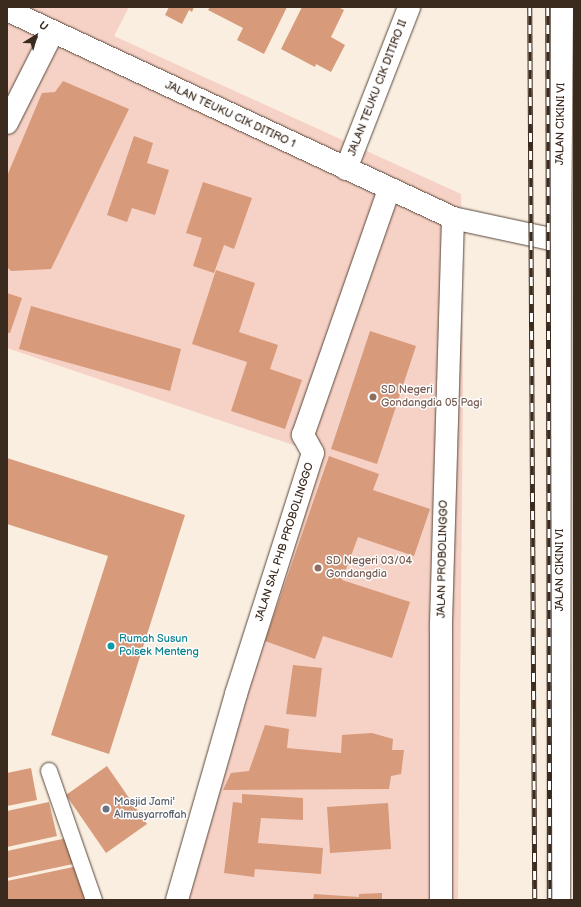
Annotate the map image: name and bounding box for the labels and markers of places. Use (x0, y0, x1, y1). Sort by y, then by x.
place label: SD Negeri Gondangdia 05 Pagi (381, 384, 482, 410)
marker: SD Negeri Gondangdia 05 Pagi (368, 392, 378, 402)
place label: SD Negeri 03/04 Gondangdia (326, 555, 412, 581)
marker: SD Negeri 03/04 Gondangdia (313, 563, 323, 573)
place label: Rumah Susun Polsek Menteng (119, 633, 199, 659)
marker: Rumah Susun Polsek Menteng (106, 641, 116, 651)
place label: Masjid Jami' Almusyarroffah (114, 796, 187, 822)
marker: Masjid Jami' Almusyarroffah (101, 804, 111, 814)

